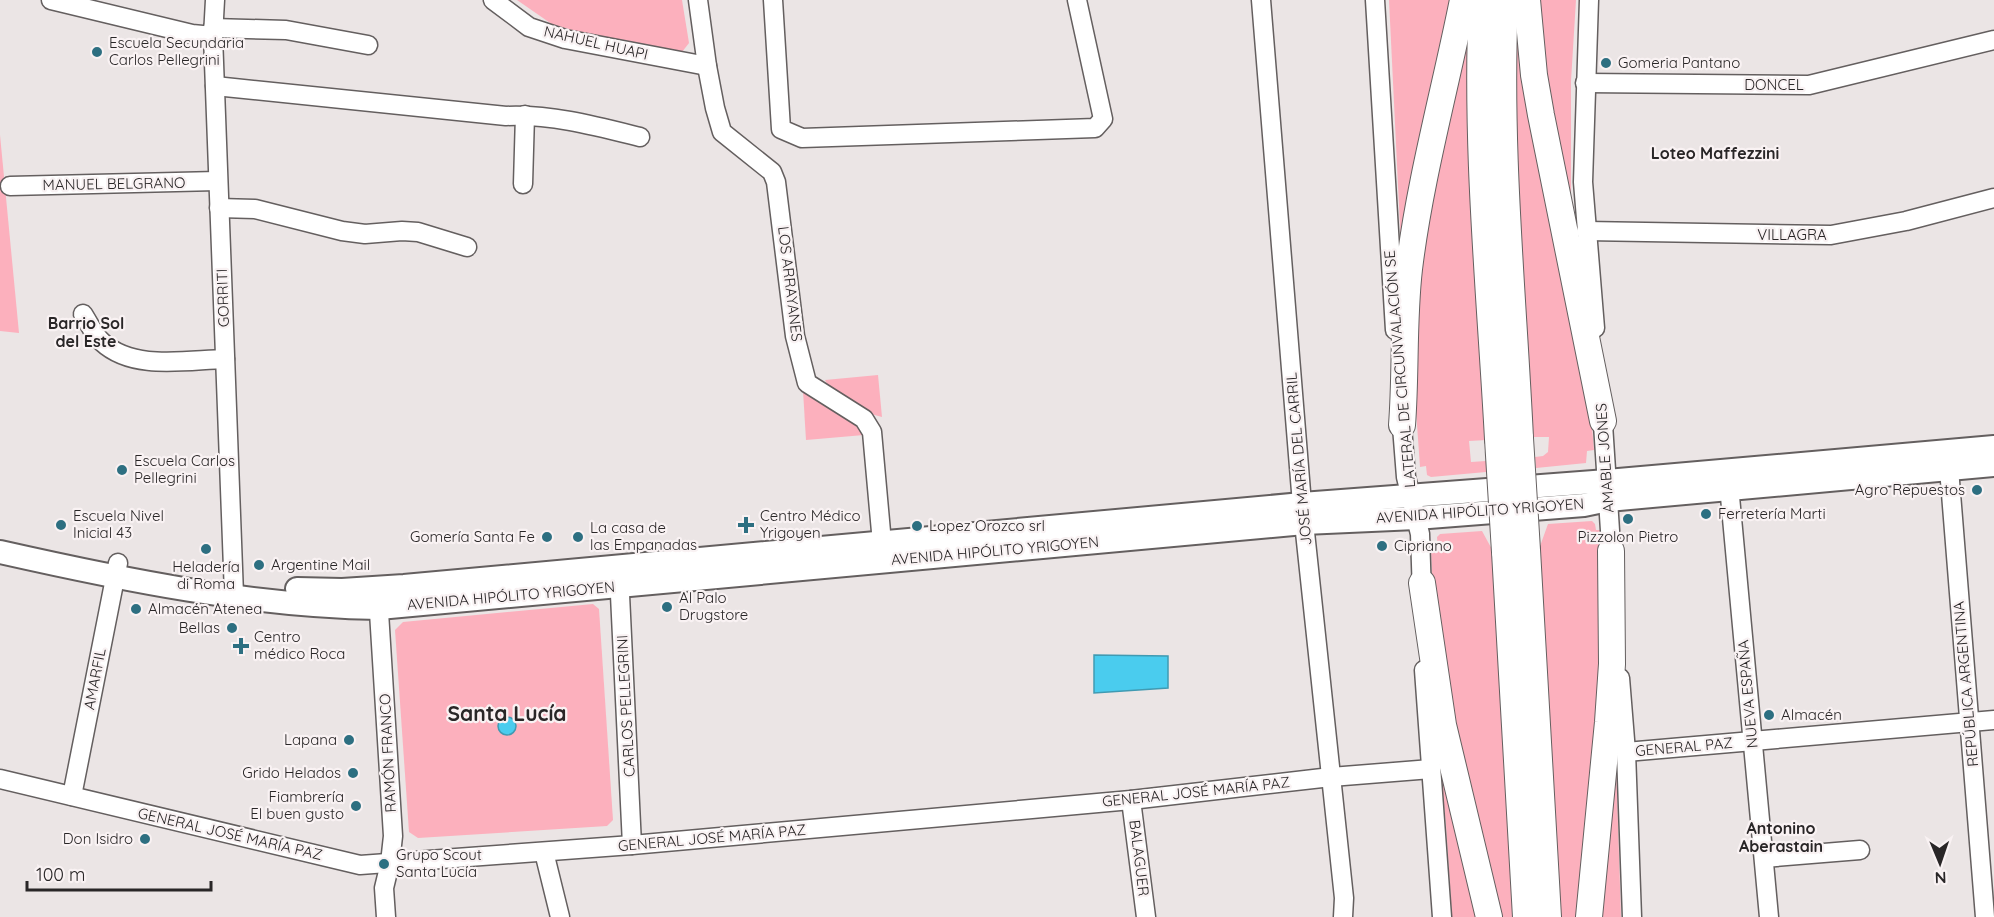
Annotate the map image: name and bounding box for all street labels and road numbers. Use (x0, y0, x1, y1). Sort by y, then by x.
street label: NAHUEL HUAPI (542, 21, 650, 64)
street label: DONCEL (1744, 75, 1804, 94)
street label: MANUEL BELGRANO (42, 173, 186, 194)
street label: LOS ARRAYANES (774, 225, 807, 343)
street label: VILLAGRA (1757, 225, 1827, 244)
street label: LATERAL DE CIRCUNVALACIÓN SE (1380, 249, 1419, 489)
street label: GORRITI (212, 268, 233, 328)
street label: JOSÉ MARÍA DEL CARRIL (1281, 372, 1316, 546)
street label: AMABLE JONES (1591, 402, 1618, 514)
street label: AVENIDA HIPÓLITO YRIGOYEN (1375, 494, 1585, 527)
street label: AVENIDA HIPÓLITO YRIGOYEN (890, 532, 1100, 569)
street label: AVENIDA HIPÓLITO YRIGOYEN (406, 577, 616, 614)
street label: REPÚBLICA ARGENTINA (1949, 600, 1982, 768)
street label: CARLOS PELLEGRINI (612, 635, 639, 778)
street label: NUEVA ESPAÑA (1733, 639, 1762, 749)
street label: AMARFIL (79, 647, 110, 711)
street label: RAMÓN FRANCO (375, 693, 400, 813)
street label: GENERAL PAZ (1634, 733, 1734, 760)
street label: GENERAL JOSÉ MARÍA PAZ (1101, 772, 1291, 811)
street label: GENERAL JOSÉ MARÍA PAZ (136, 803, 324, 864)
street label: BALAGUER (1125, 819, 1154, 897)
street label: GENERAL JOSÉ MARÍA PAZ (617, 820, 807, 855)

